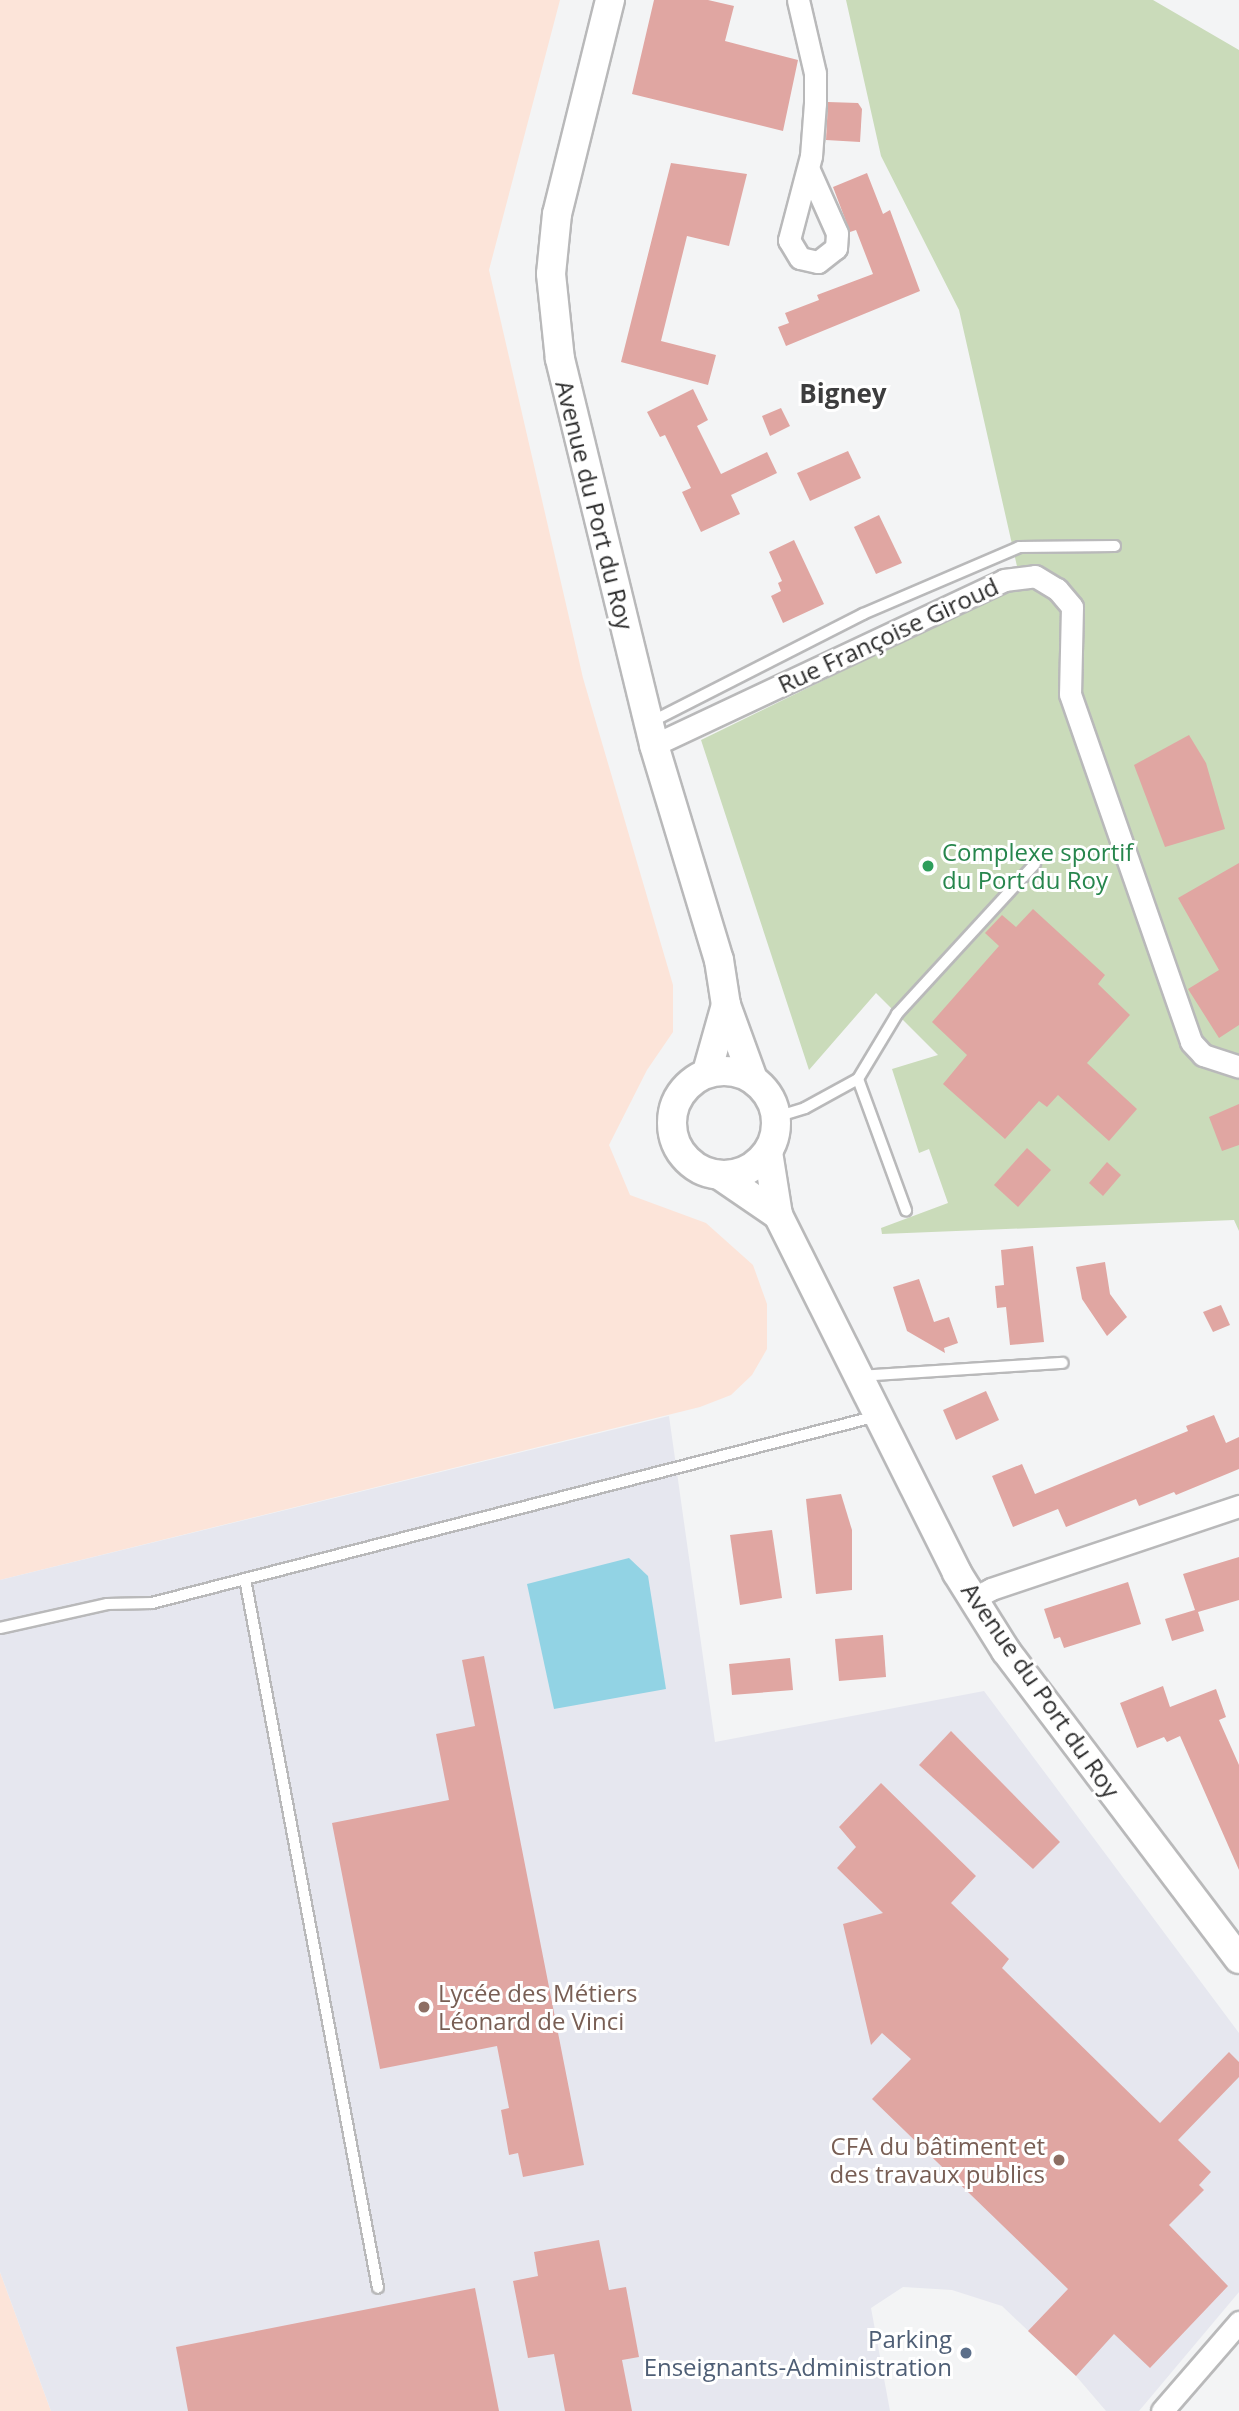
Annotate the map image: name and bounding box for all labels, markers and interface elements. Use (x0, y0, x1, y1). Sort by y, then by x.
street label: Avenue du Port du Roy (550, 377, 640, 633)
district label: Bigney (799, 378, 887, 410)
street label: Rue Françoise Giroud (773, 571, 1003, 699)
place label: Complexe sportif du Port du Roy (942, 838, 1133, 894)
marker: Complexe sportif du Port du Roy (920, 858, 936, 874)
street label: Avenue du Port du Roy (956, 1577, 1126, 1803)
place label: Lycée des Métiers Léonard de Vinci (438, 1979, 637, 2035)
marker: Lycée des Métiers Léonard de Vinci (416, 1999, 432, 2015)
place label: CFA du bâtiment et des travaux publics (829, 2132, 1045, 2188)
marker: CFA du bâtiment et des travaux publics (1051, 2152, 1067, 2168)
place label: Parking Enseignants-Administration (644, 2325, 952, 2381)
marker: Parking Enseignants-Administration (958, 2345, 974, 2361)

